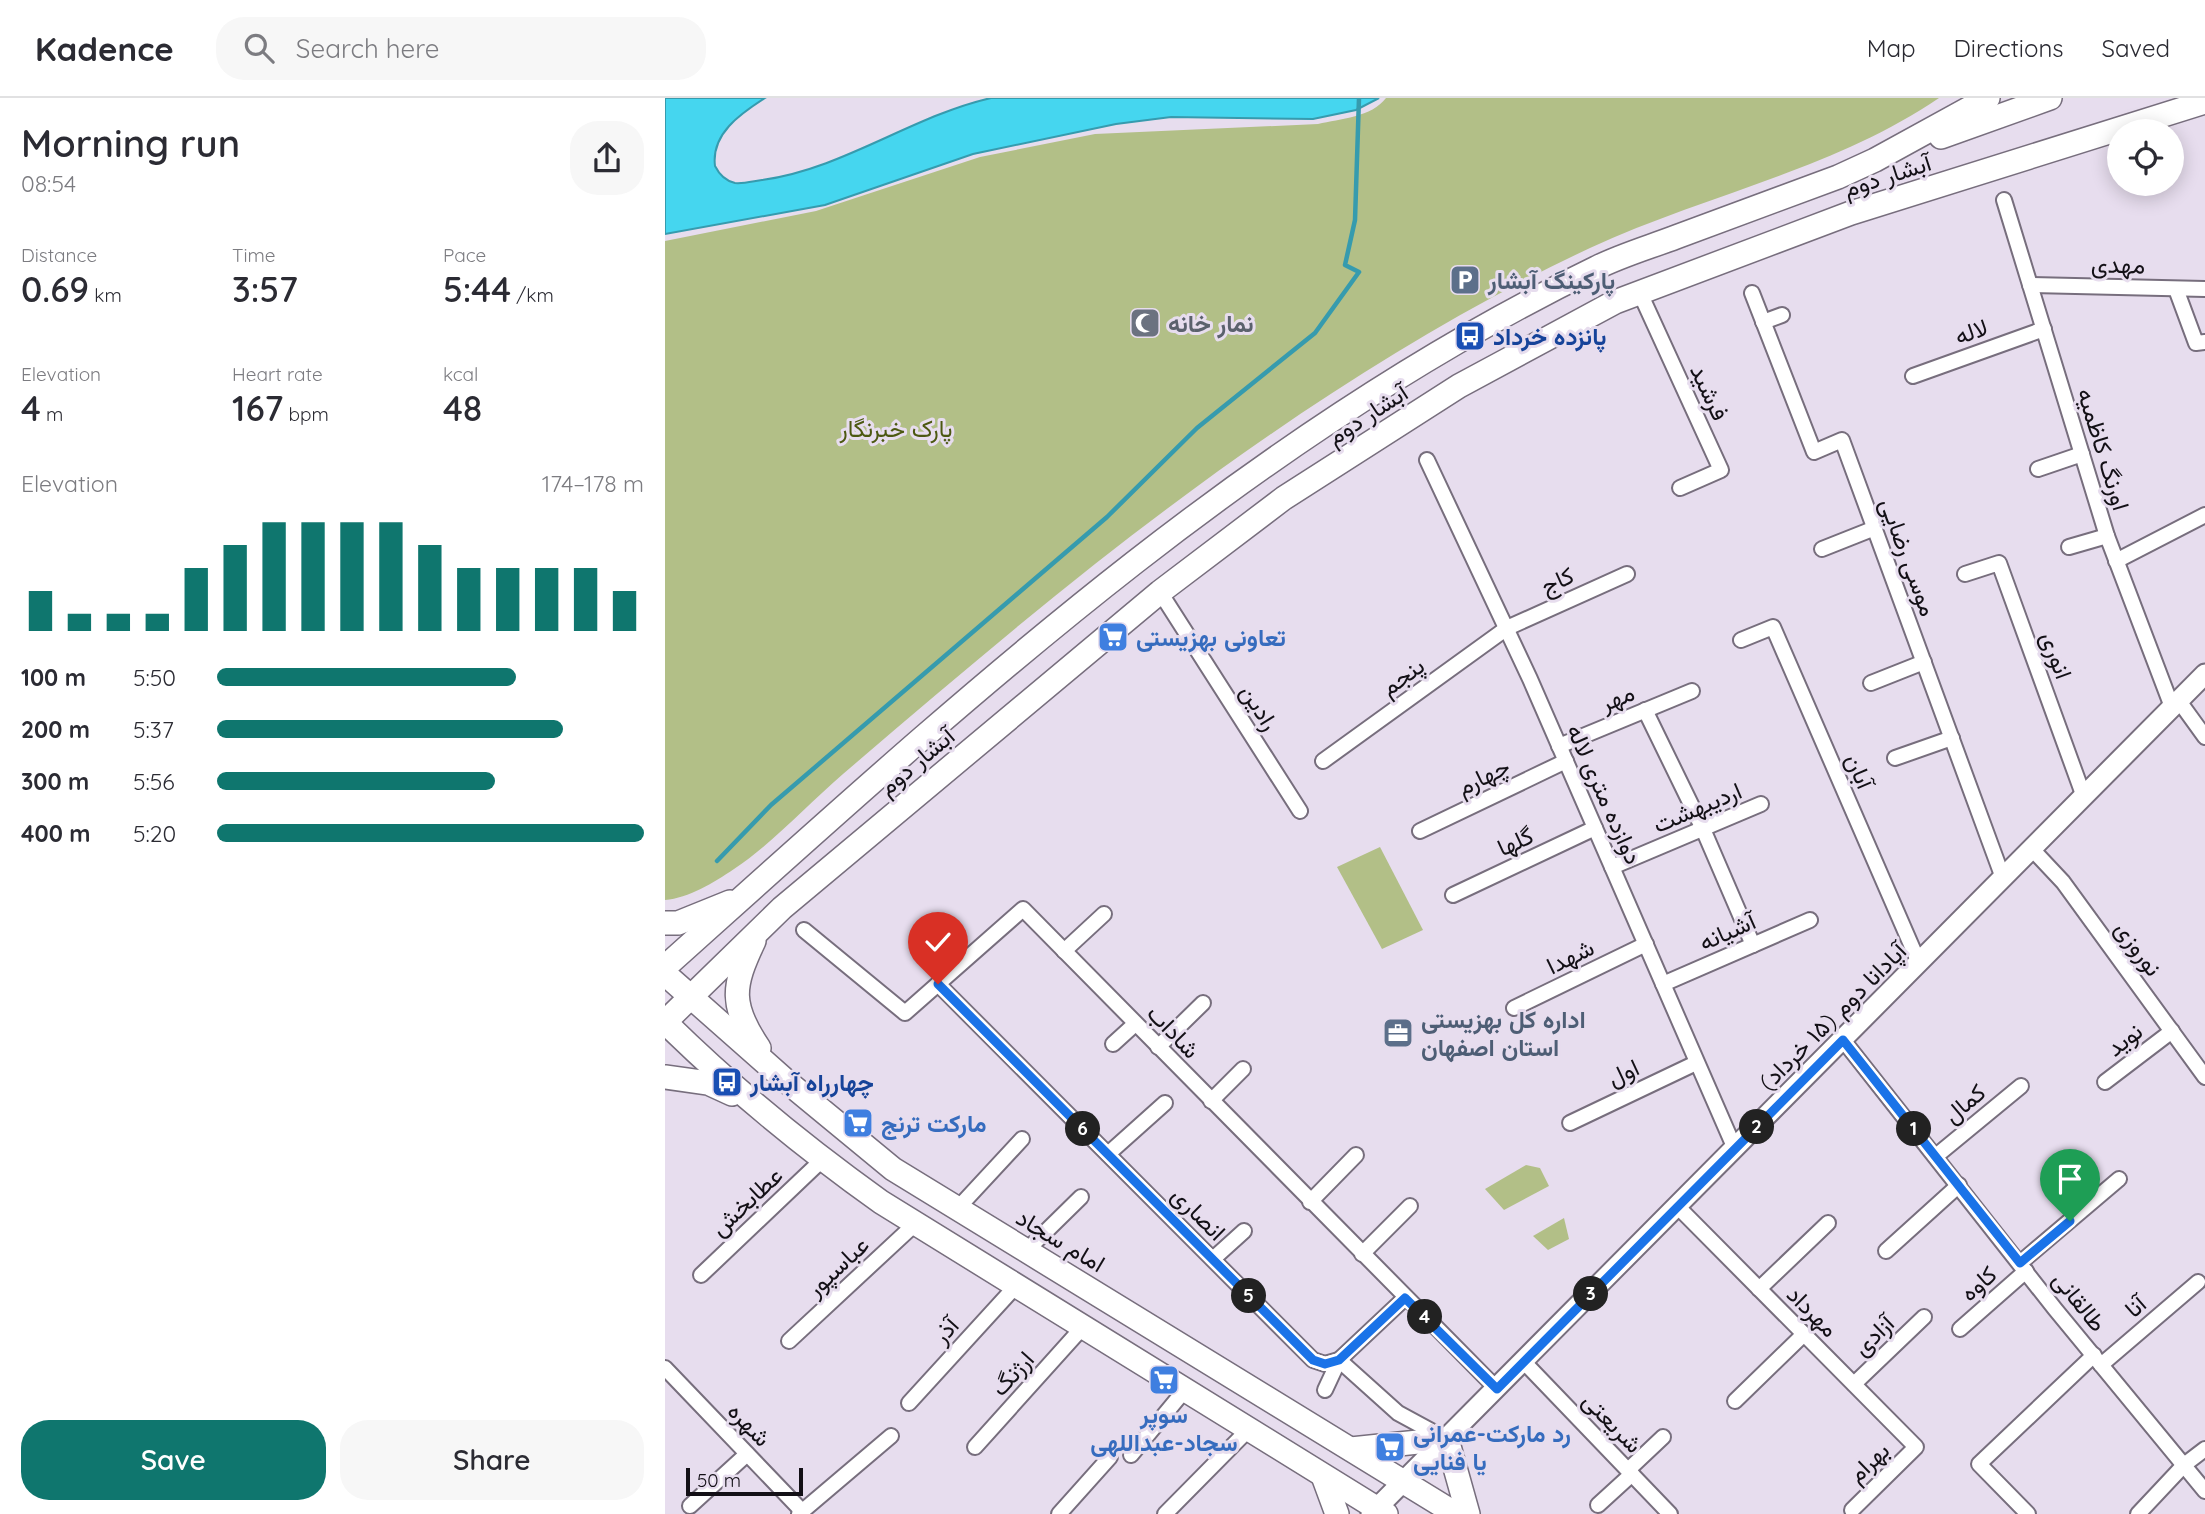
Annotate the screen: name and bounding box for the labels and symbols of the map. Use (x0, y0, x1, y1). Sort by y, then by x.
street label: آبشار دوم (1839, 146, 1938, 205)
street label: مهدی (2090, 249, 2145, 280)
parking icon: پارکینگ آبشار (1448, 263, 1482, 297)
place label: پارکینگ آبشار (1487, 265, 1615, 297)
mosque icon: نمار خانه (1128, 306, 1162, 340)
place label: نمار خانه (1168, 308, 1254, 339)
street label: لاله (1951, 311, 1991, 351)
bus stop icon: پانزده خرداد (1453, 319, 1487, 353)
place label: پانزده خرداد (1493, 321, 1606, 353)
street label: فرشید (1683, 359, 1736, 425)
street label: آبشار دوم (1321, 375, 1416, 453)
street label: اورنگ کاظمیه (2070, 384, 2137, 514)
park label: پارک خبرنگار (839, 413, 952, 445)
street label: موسی رضایی (1873, 494, 1944, 621)
street label: کاج (1536, 560, 1579, 602)
supermarket icon: تعاونی بهزیستی (1096, 620, 1130, 654)
place label: تعاونی بهزیستی (1136, 622, 1286, 653)
street label: انوری (2034, 627, 2079, 683)
street label: پنجم (1374, 650, 1431, 704)
street label: مهر (1595, 677, 1639, 719)
street label: رادین (1233, 678, 1286, 736)
street label: آبشار دوم (872, 719, 963, 803)
street label: دوازده متری لاله (1560, 719, 1649, 869)
street label: آبان (1839, 749, 1882, 795)
street label: چهارم (1452, 750, 1515, 803)
street label: اردیبهشت (1648, 775, 1746, 840)
street label: گلها (1492, 820, 1538, 863)
street label: آشیانه (1694, 904, 1762, 957)
pin (908, 912, 968, 984)
street label: نوروزی (2108, 914, 2169, 982)
street label: شهدا (1541, 932, 1599, 981)
street label: آپادانا دوم (۱۵ خرداد) (1752, 934, 1915, 1098)
street label: شاداب (1141, 998, 1207, 1064)
place label: اداره کل بهزیستی استان اصفهان (1421, 1004, 1586, 1063)
office icon: اداره کل بهزیستی استان اصفهان (1381, 1016, 1415, 1050)
street label: نوید (2100, 1016, 2149, 1063)
street label: اول (1602, 1052, 1644, 1093)
bus stop icon: چهارراه آبشار (710, 1065, 744, 1099)
place label: چهارراه آبشار (749, 1067, 874, 1099)
street label: کمال (1937, 1077, 1991, 1129)
supermarket icon: مارکت ترنج (841, 1106, 875, 1140)
place label: مارکت ترنج (881, 1108, 987, 1141)
pin: 2 (1739, 1110, 1775, 1144)
pin: 6 (1065, 1112, 1101, 1146)
pin: 1 (1897, 1112, 1931, 1146)
pin (2040, 1149, 2100, 1221)
street label: عطابخش (704, 1160, 788, 1242)
street label: انصاری (1165, 1180, 1232, 1247)
street label: امام سجاد (1010, 1202, 1111, 1280)
street label: عباسپور (799, 1229, 876, 1305)
street label: کاوه (1954, 1259, 2003, 1308)
street label: طالقانی (2046, 1265, 2114, 1337)
pin: 3 (1573, 1276, 1609, 1312)
pin: 5 (1231, 1278, 1267, 1314)
street label: مهرداد (1780, 1279, 1845, 1344)
street label: آنا (2118, 1287, 2154, 1323)
pin: 4 (1407, 1300, 1443, 1334)
street label: آزادی (1846, 1306, 1902, 1363)
street label: آذر (925, 1309, 967, 1351)
street label: ارژنگ (984, 1344, 1041, 1402)
supermarket icon: سوپر سجاد-عبداللهی (1147, 1363, 1181, 1397)
street label: شریعتی (1576, 1385, 1649, 1460)
street label: شهره (721, 1396, 778, 1453)
place label: سوپر سجاد-عبداللهی (1090, 1399, 1238, 1458)
place label: رد مارکت-عمرانی یا فنایی (1413, 1418, 1571, 1476)
supermarket icon: رد مارکت-عمرانی یا فنایی (1373, 1430, 1407, 1464)
street label: بهرام (1841, 1435, 1897, 1490)
scale bar (686, 1465, 803, 1497)

